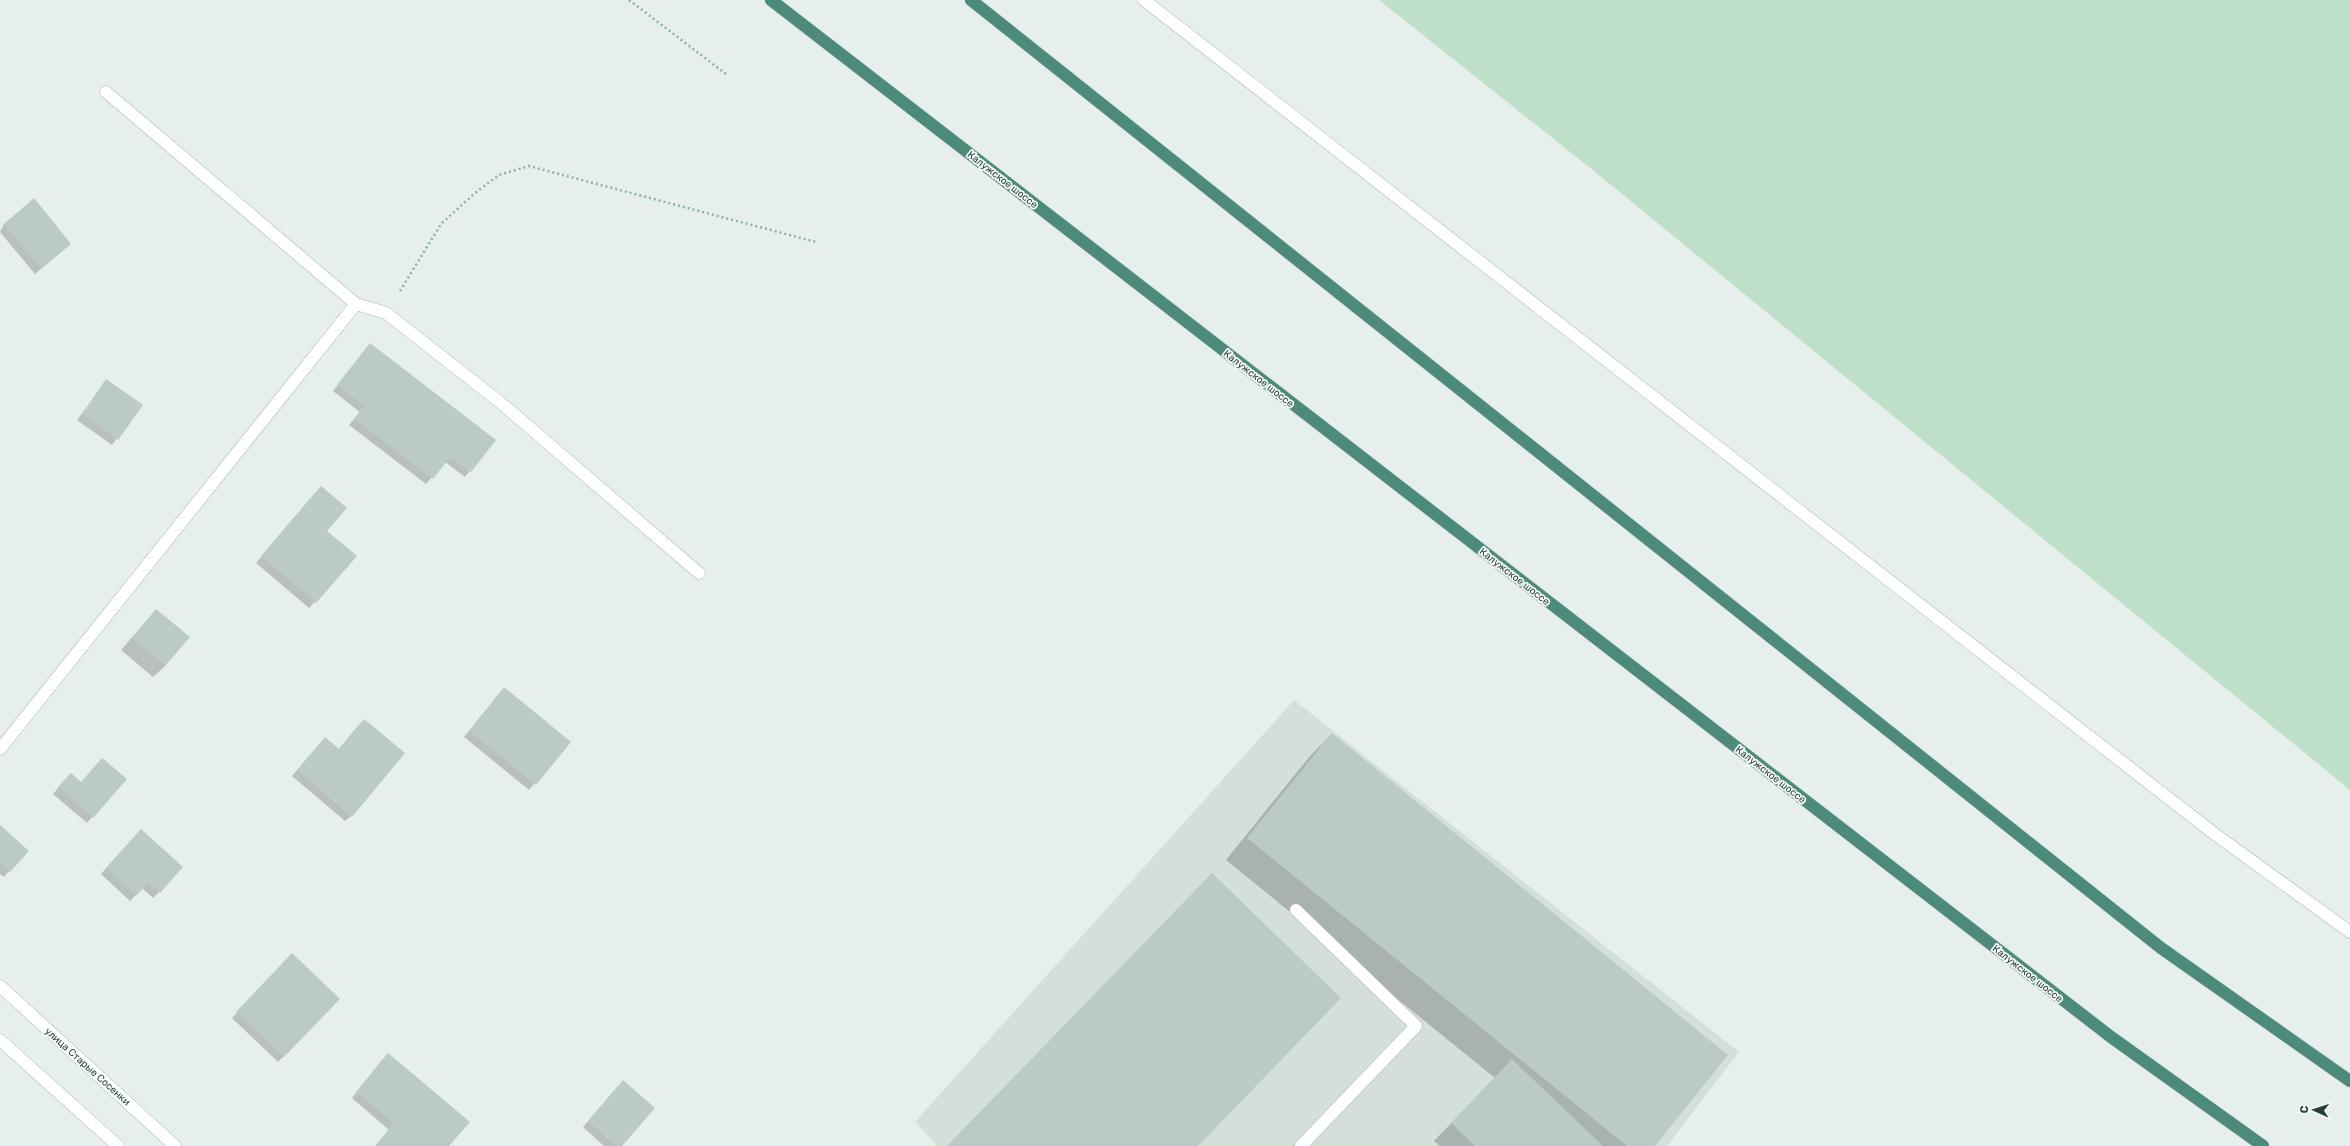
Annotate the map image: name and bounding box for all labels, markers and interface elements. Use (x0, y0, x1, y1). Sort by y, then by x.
street label: Калужское шоссе (965, 149, 1040, 211)
street label: Калужское шоссе (1221, 348, 1296, 410)
street label: Калужское шоссе (1477, 546, 1552, 608)
street label: Калужское шоссе (1733, 744, 1808, 806)
street label: Калужское шоссе (1990, 943, 2065, 1005)
street label: улица Старые Сосенки (42, 1025, 132, 1108)
north arrow (2294, 1090, 2334, 1130)
text: С (2298, 1105, 2311, 1114)

